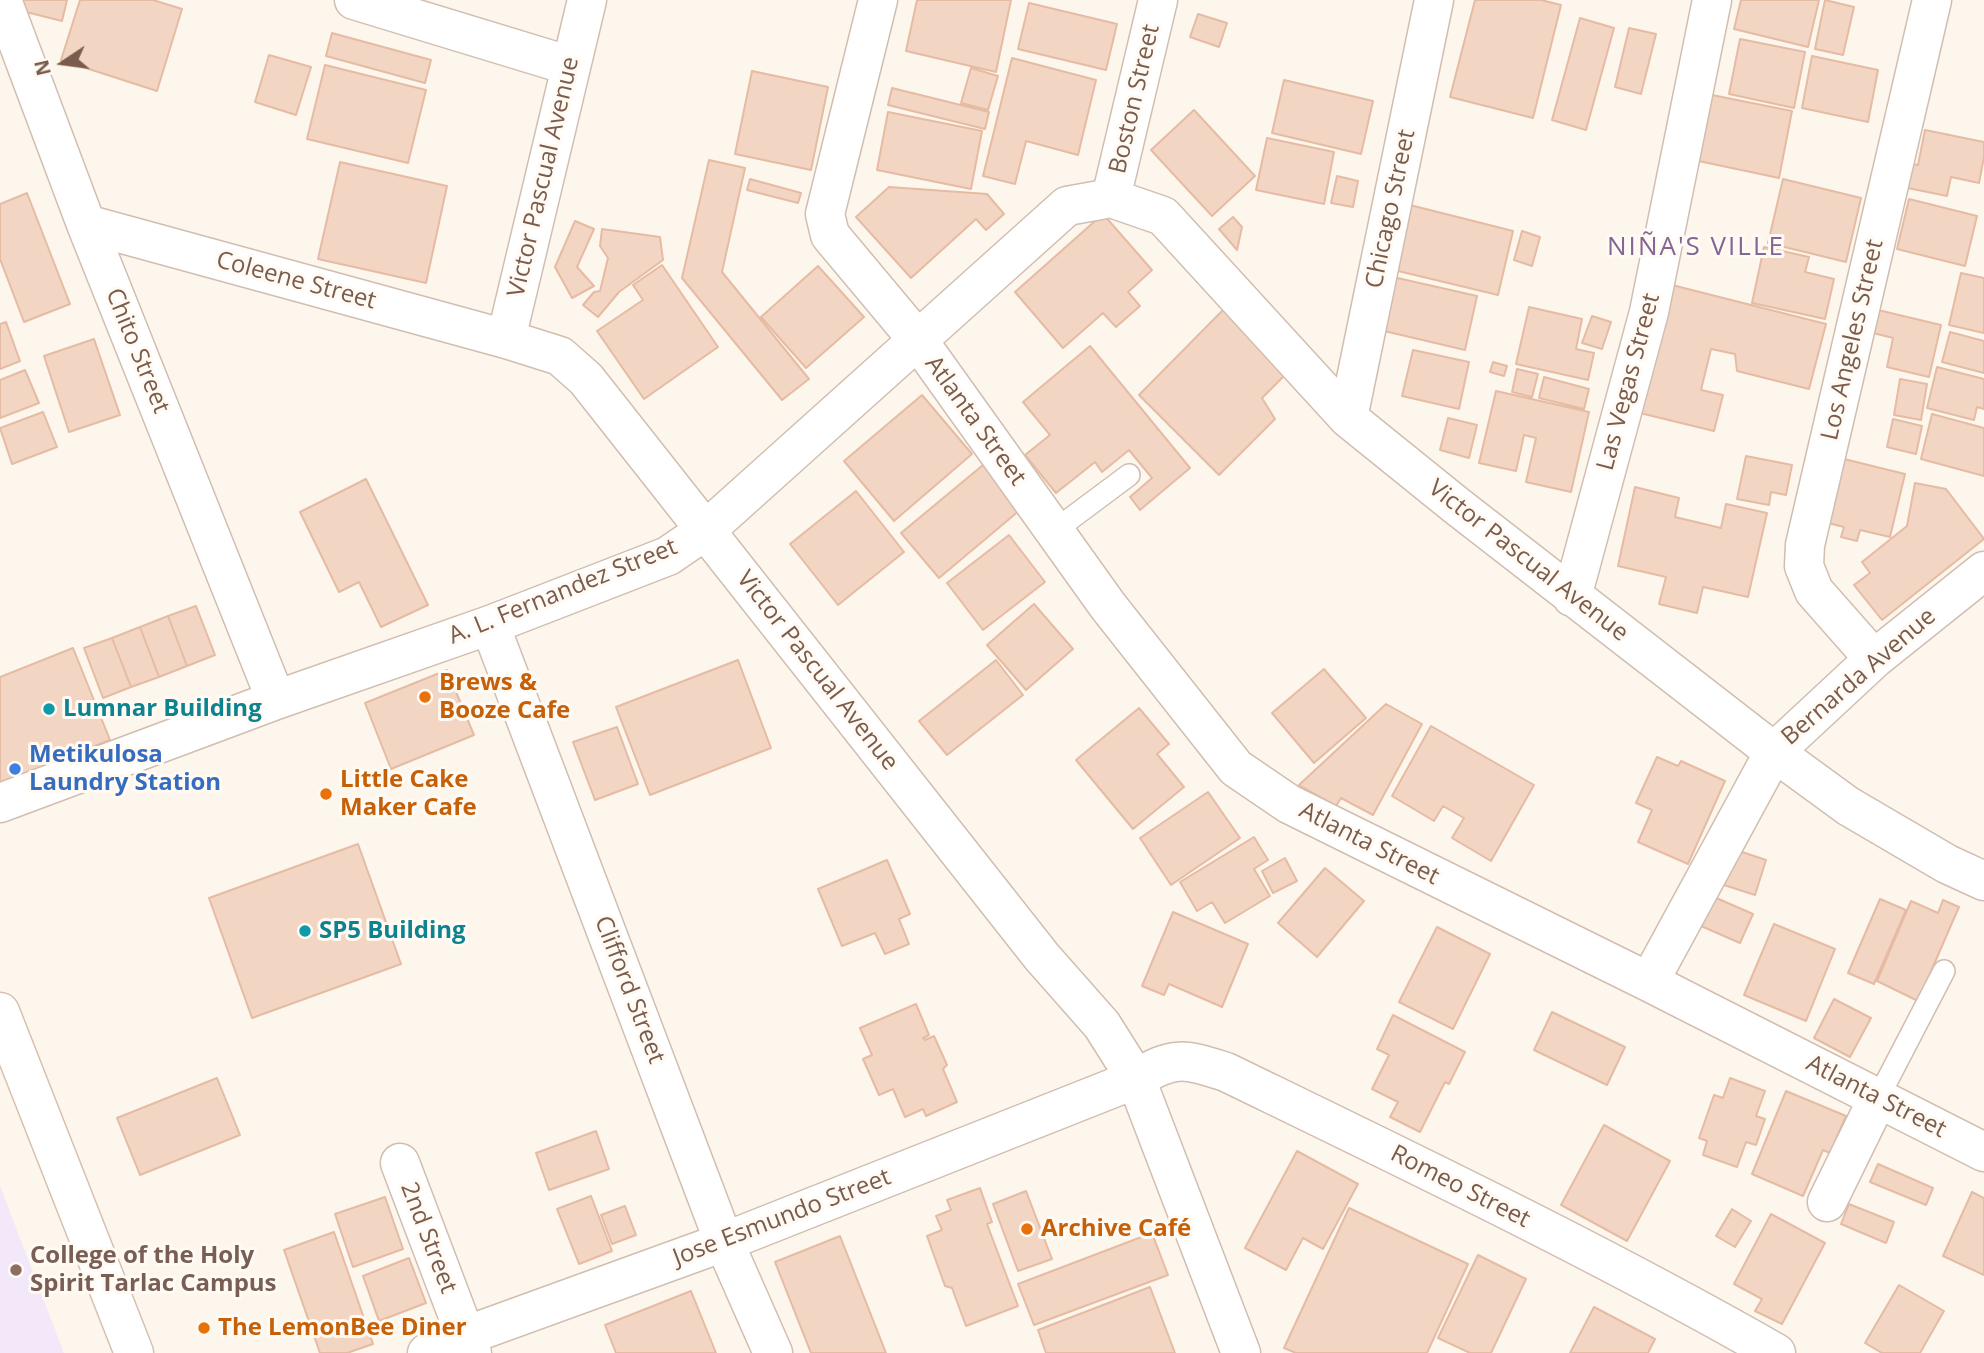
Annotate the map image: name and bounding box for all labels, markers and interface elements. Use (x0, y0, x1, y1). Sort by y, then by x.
street label: Boston Street (1104, 22, 1166, 176)
north arrow (28, 28, 98, 98)
street label: Victor Pascual Avenue (502, 54, 586, 300)
text: N (28, 57, 57, 78)
street label: Chicago Street (1360, 127, 1422, 291)
district label: NIÑA'S VILLE (1609, 232, 1783, 264)
street label: Los Angeles Street (1816, 237, 1890, 443)
street label: Coleene Street (213, 246, 379, 316)
street label: Chito Street (99, 284, 175, 418)
street label: Las Vegas Street (1591, 290, 1667, 474)
street label: Atlanta Street (918, 351, 1032, 491)
street label: Victor Pascual Avenue (1422, 474, 1634, 648)
street label: A. L. Fernandez Street (445, 533, 681, 651)
street label: Victor Pascual Avenue (730, 565, 904, 777)
street label: Bernarda Avenue (1776, 602, 1942, 752)
place label: Brews & Booze Cafe (439, 669, 570, 725)
marker: Brews & Booze Cafe (417, 689, 433, 705)
place label: Lumnar Building (63, 695, 262, 723)
marker: Lumnar Building (41, 701, 57, 717)
place label: Metikulosa Laundry Station (29, 741, 221, 797)
marker: Metikulosa Laundry Station (7, 761, 23, 777)
place label: Little Cake Maker Cafe (340, 766, 477, 822)
marker: Little Cake Maker Cafe (318, 786, 334, 802)
street label: Atlanta Street (1294, 796, 1444, 892)
street label: Clifford Street (588, 912, 670, 1068)
place label: SP5 Building (319, 917, 466, 945)
marker: SP5 Building (297, 923, 313, 939)
street label: Atlanta Street (1801, 1049, 1951, 1145)
street label: Romeo Street (1385, 1140, 1535, 1234)
street label: Jose Esmundo Street (669, 1163, 895, 1273)
street label: 2nd Street (394, 1179, 462, 1297)
place label: Archive Café (1041, 1215, 1191, 1243)
marker: Archive Café (1019, 1221, 1035, 1237)
place label: College of the Holy Spirit Tarlac Campus (30, 1242, 277, 1298)
marker: College of the Holy Spirit Tarlac Campus (8, 1262, 24, 1278)
place label: The LemonBee Diner (218, 1314, 467, 1342)
marker: The LemonBee Diner (196, 1320, 212, 1336)

